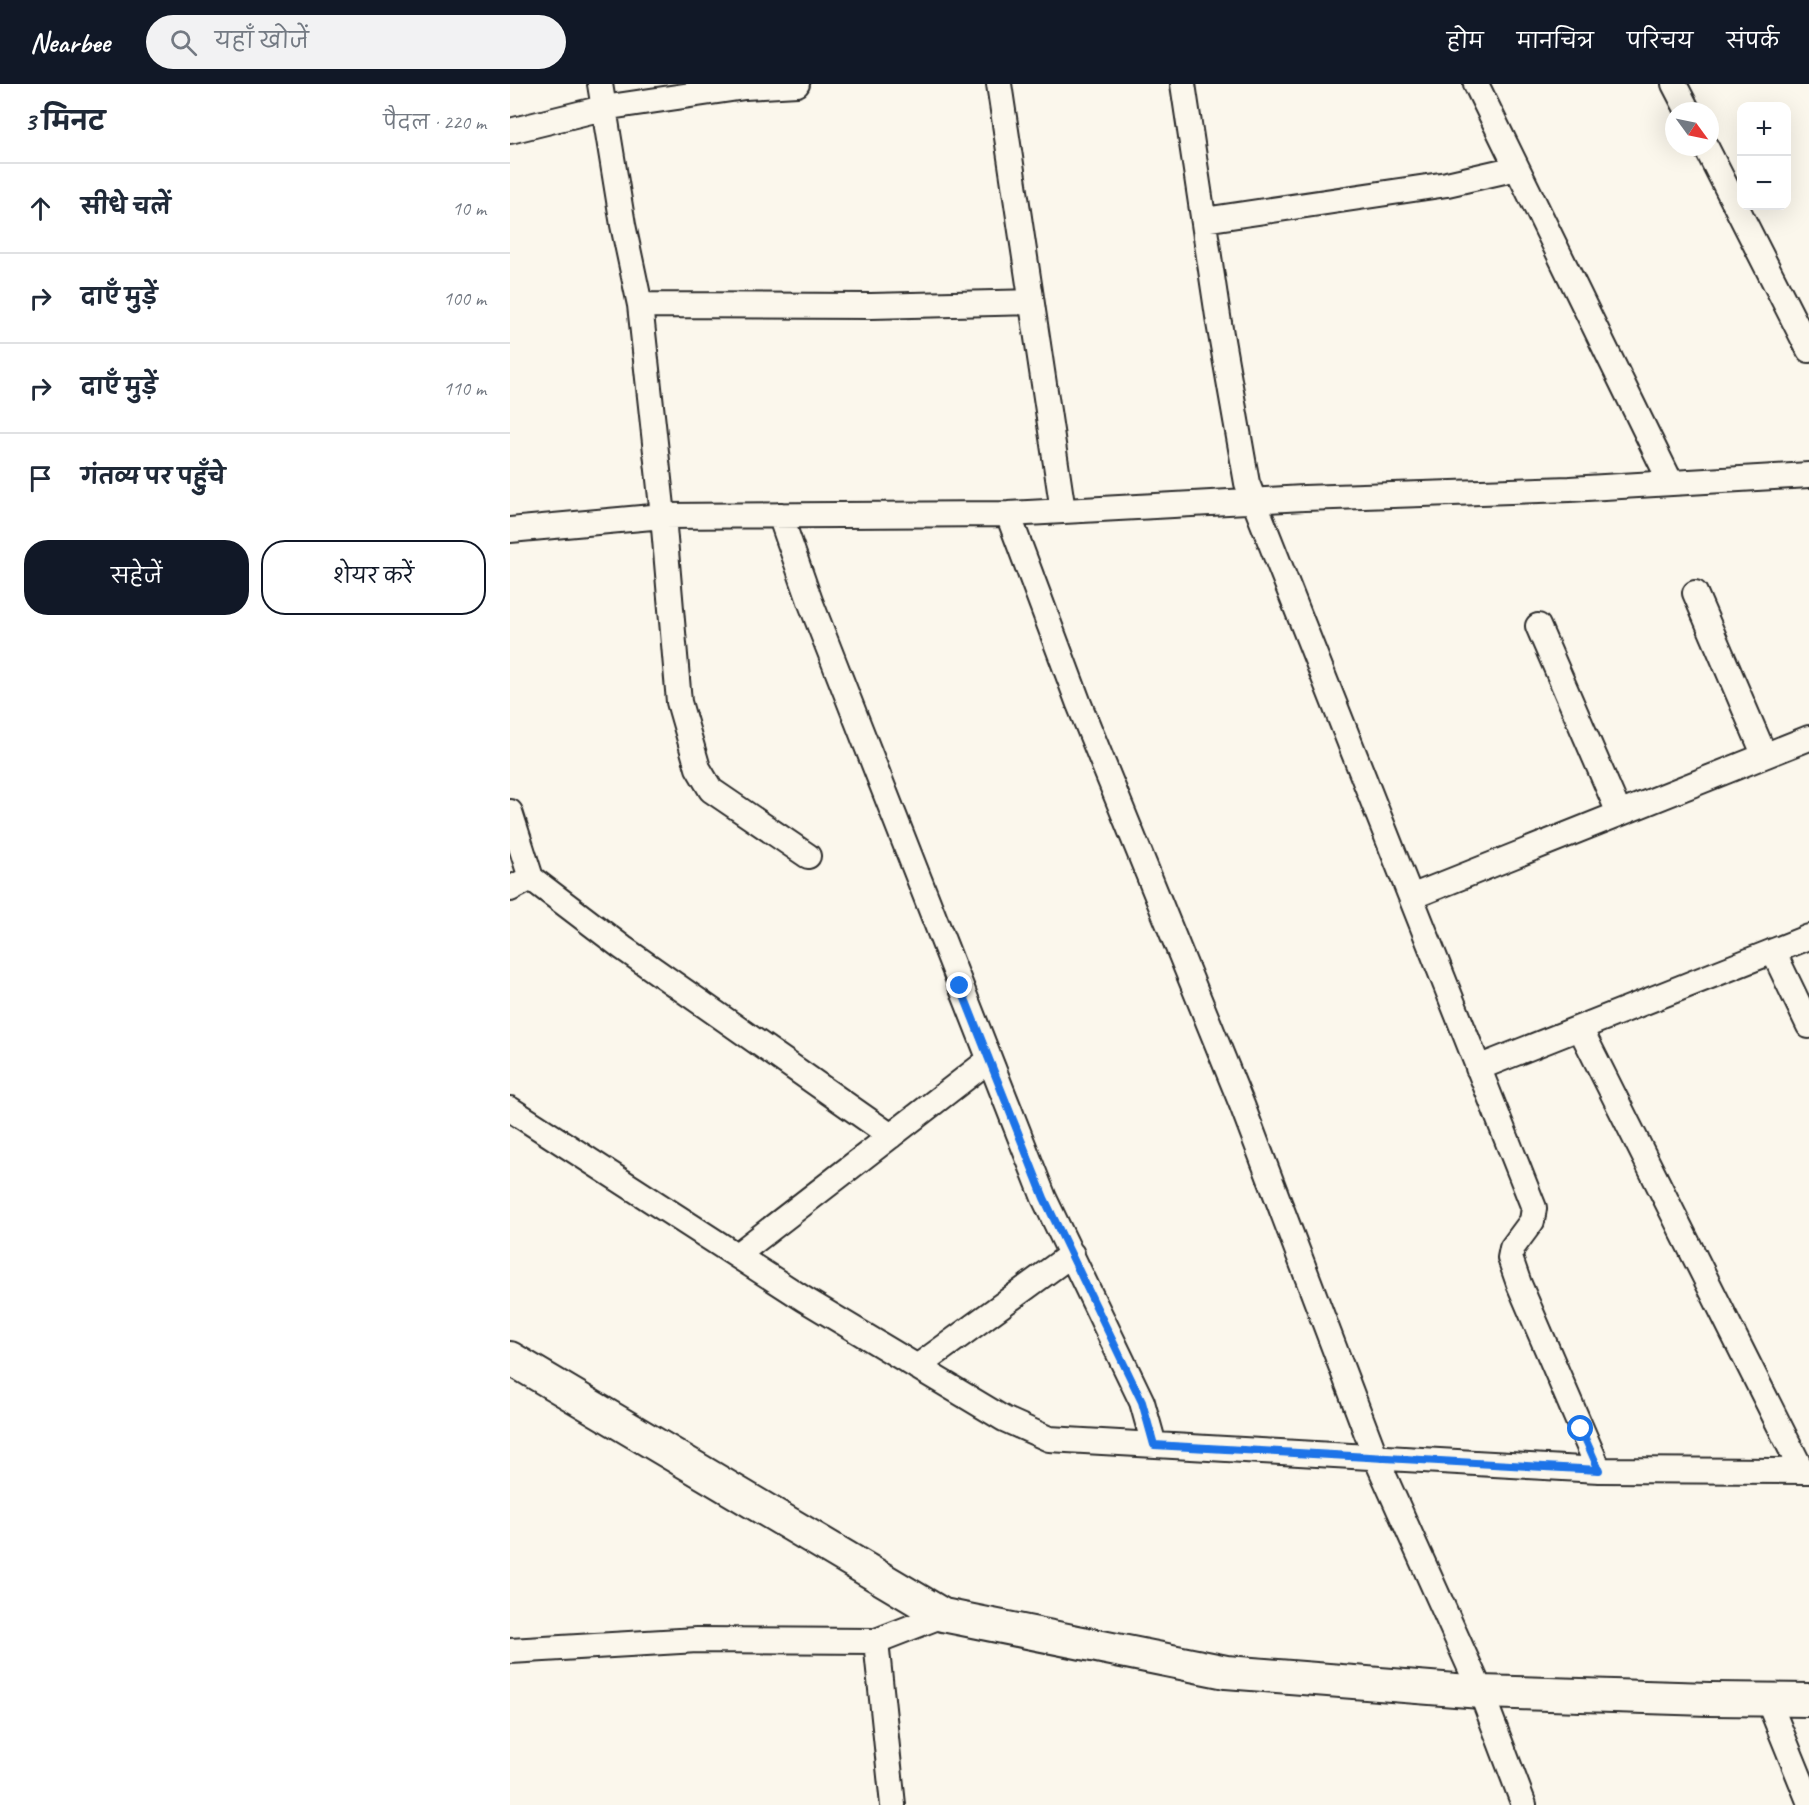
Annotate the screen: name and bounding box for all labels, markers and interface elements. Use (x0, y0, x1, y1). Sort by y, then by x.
search box (146, 15, 566, 69)
text: Nearbee (30, 25, 110, 60)
icon: search (167, 26, 200, 59)
text: यहाँ खोजें (215, 27, 309, 55)
text: होम (1447, 28, 1484, 54)
text: मानचित्र (1517, 28, 1594, 54)
text: परिचय (1627, 28, 1693, 54)
text: संपर्क (1726, 28, 1779, 54)
north arrow (1665, 102, 1719, 156)
map controls (1737, 102, 1791, 210)
button: + (1737, 102, 1791, 156)
text: 3 मिनट (24, 105, 105, 138)
text: पैदल · 220 m (383, 110, 486, 135)
button: − (1737, 156, 1791, 210)
icon: ahead (24, 192, 57, 225)
text: सीधे चलें (81, 193, 171, 221)
text: 10 m (452, 196, 486, 221)
icon: right (24, 282, 57, 315)
text: दाएँ मुड़ें (81, 283, 157, 311)
text: 100 m (443, 286, 486, 311)
icon: right (24, 372, 57, 405)
text: दाएँ मुड़ें (81, 373, 157, 401)
text: 110 m (443, 376, 486, 401)
icon: arrive (24, 462, 57, 495)
text: गंतव्य पर पहुँचे (81, 463, 225, 491)
button: सहेजें (24, 540, 249, 615)
button: शेयर करें (261, 540, 486, 615)
route end (946, 972, 972, 998)
route start (1567, 1415, 1593, 1441)

